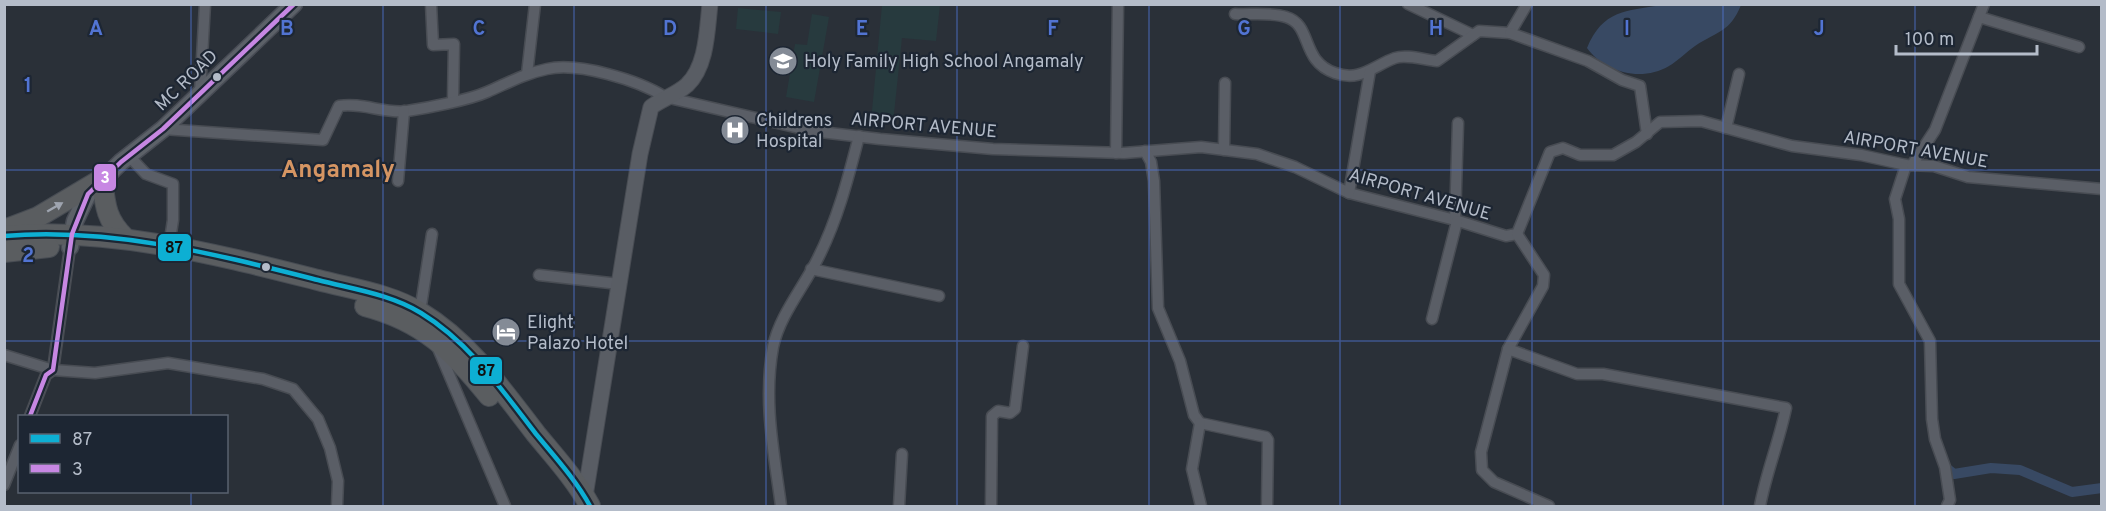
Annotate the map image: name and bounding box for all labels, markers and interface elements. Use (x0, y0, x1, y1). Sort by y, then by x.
text: A (89, 17, 103, 43)
text: B (280, 17, 294, 43)
text: C (473, 17, 485, 43)
text: D (663, 17, 677, 43)
text: E (856, 17, 868, 43)
text: F (1047, 17, 1059, 43)
text: G (1237, 17, 1251, 43)
text: H (1429, 17, 1443, 43)
text: I (1624, 17, 1630, 43)
text: J (1813, 17, 1825, 43)
scale bar (1896, 18, 2037, 56)
text: 100 m (1905, 29, 1954, 52)
street label: MC ROAD (151, 45, 223, 117)
school or university icon: Holy Family High School Angamaly (767, 45, 799, 77)
place label: Holy Family High School Angamaly (804, 51, 1084, 74)
unlabelled marker (211, 71, 223, 83)
text: 1 (24, 74, 32, 100)
street label: AIRPORT AVENUE (850, 109, 998, 144)
place label: Childrens Hospital (756, 110, 832, 154)
hospital icon: Childrens Hospital (719, 114, 751, 146)
street label: AIRPORT AVENUE (1841, 126, 1990, 175)
district label: Angamaly (281, 156, 395, 186)
line badge: 3 (93, 163, 117, 192)
street label: AIRPORT AVENUE (1346, 164, 1493, 227)
text: 3 (100, 169, 110, 189)
one-way arrow (46, 202, 63, 212)
line badge: 87 (157, 233, 192, 262)
text: 87 (165, 239, 183, 259)
text: 2 (22, 244, 34, 270)
unlabelled marker (260, 261, 272, 273)
place label: Elight Palazo Hotel (527, 312, 628, 356)
hotel icon: Elight Palazo Hotel (490, 316, 522, 348)
line badge: 87 (469, 356, 503, 385)
text: 87 (477, 362, 495, 382)
legend (18, 415, 228, 493)
text: 87 (72, 429, 92, 452)
text: 3 (72, 459, 83, 482)

